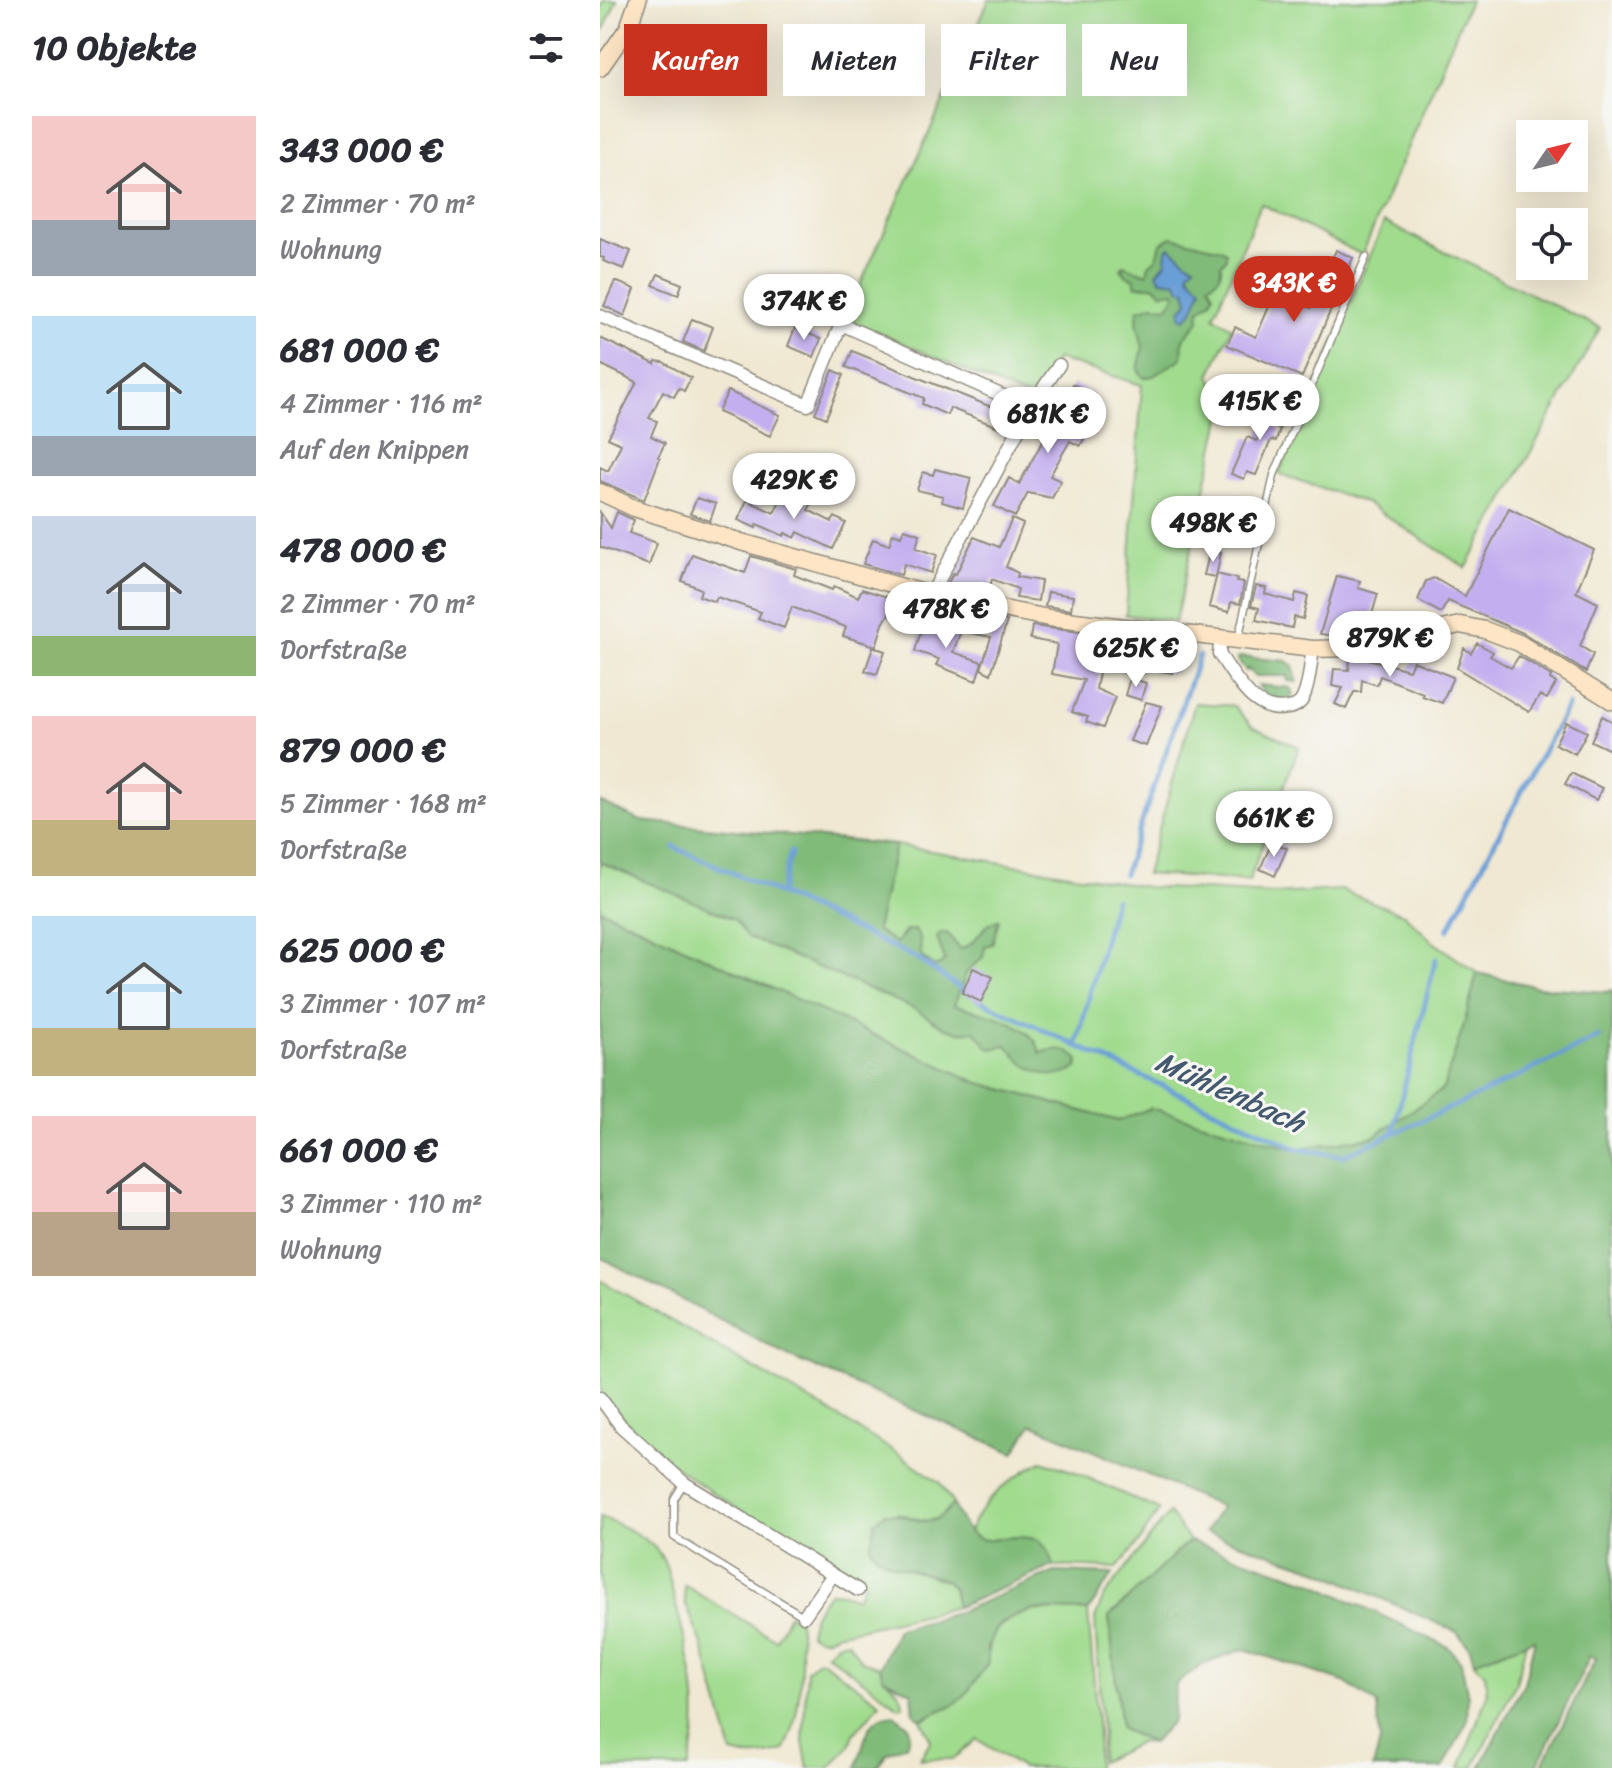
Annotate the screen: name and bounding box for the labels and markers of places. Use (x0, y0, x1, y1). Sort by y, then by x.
pin: 343K € (1229, 256, 1359, 324)
pin: 374K € (739, 274, 869, 342)
pin: 415K € (1195, 374, 1325, 442)
pin: 681K € (983, 387, 1113, 455)
pin: 429K € (729, 453, 859, 521)
pin: 498K € (1148, 496, 1278, 564)
pin: 478K € (881, 582, 1011, 650)
pin: 879K € (1325, 611, 1455, 679)
pin: 625K € (1071, 621, 1201, 689)
pin: 661K € (1209, 791, 1339, 859)

